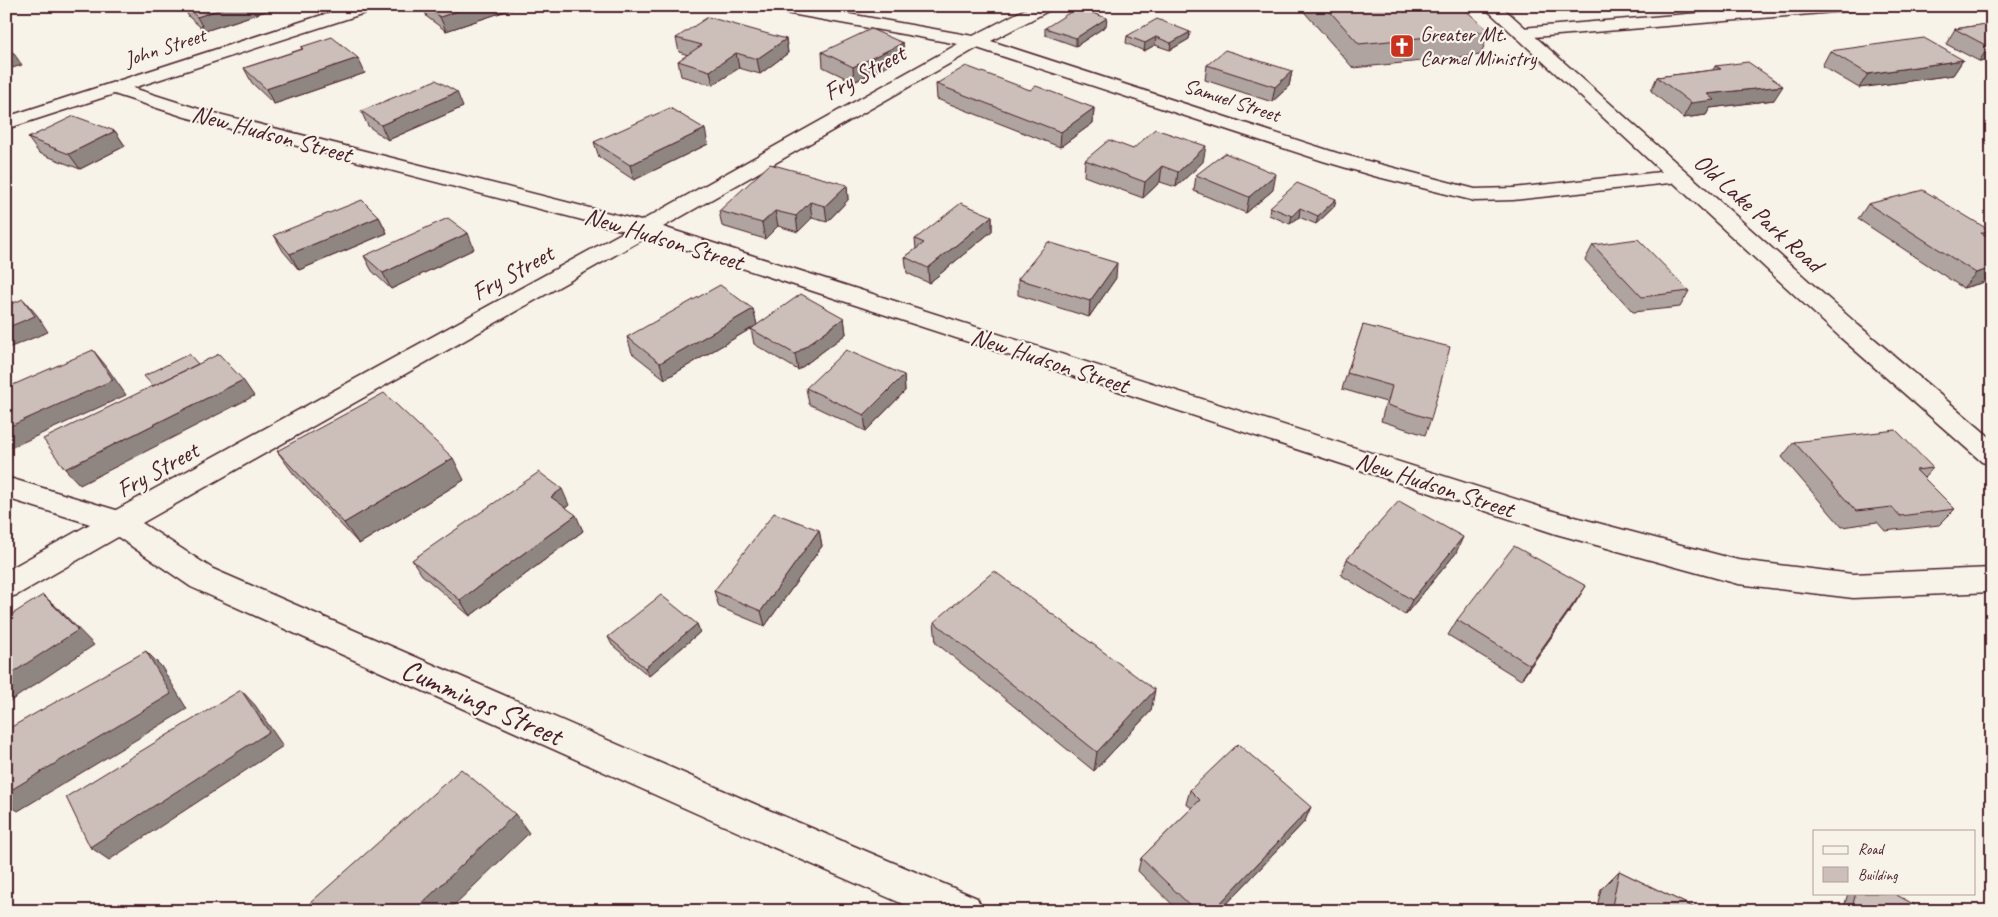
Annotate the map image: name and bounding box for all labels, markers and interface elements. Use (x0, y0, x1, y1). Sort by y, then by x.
street label: John Street (120, 21, 211, 73)
place label: Greater Mt. Carmel Ministry (1420, 21, 1538, 71)
church icon: Greater Mt. Carmel Ministry (1389, 33, 1415, 59)
street label: Fry Street (818, 36, 913, 108)
street label: Samuel Street (1181, 72, 1285, 128)
street label: New Hudson Street (188, 97, 358, 171)
street label: Old Lake Park Road (1687, 146, 1832, 282)
street label: New Hudson Street (581, 200, 749, 279)
street label: Fry Street (466, 236, 561, 308)
street label: New Hudson Street (967, 320, 1135, 402)
street label: Fry Street (111, 433, 206, 505)
street label: New Hudson Street (1352, 444, 1520, 526)
street label: Cummings Street (396, 650, 571, 756)
legend (1813, 830, 1976, 894)
text: Road (1858, 840, 1885, 859)
text: Building (1858, 866, 1898, 885)

